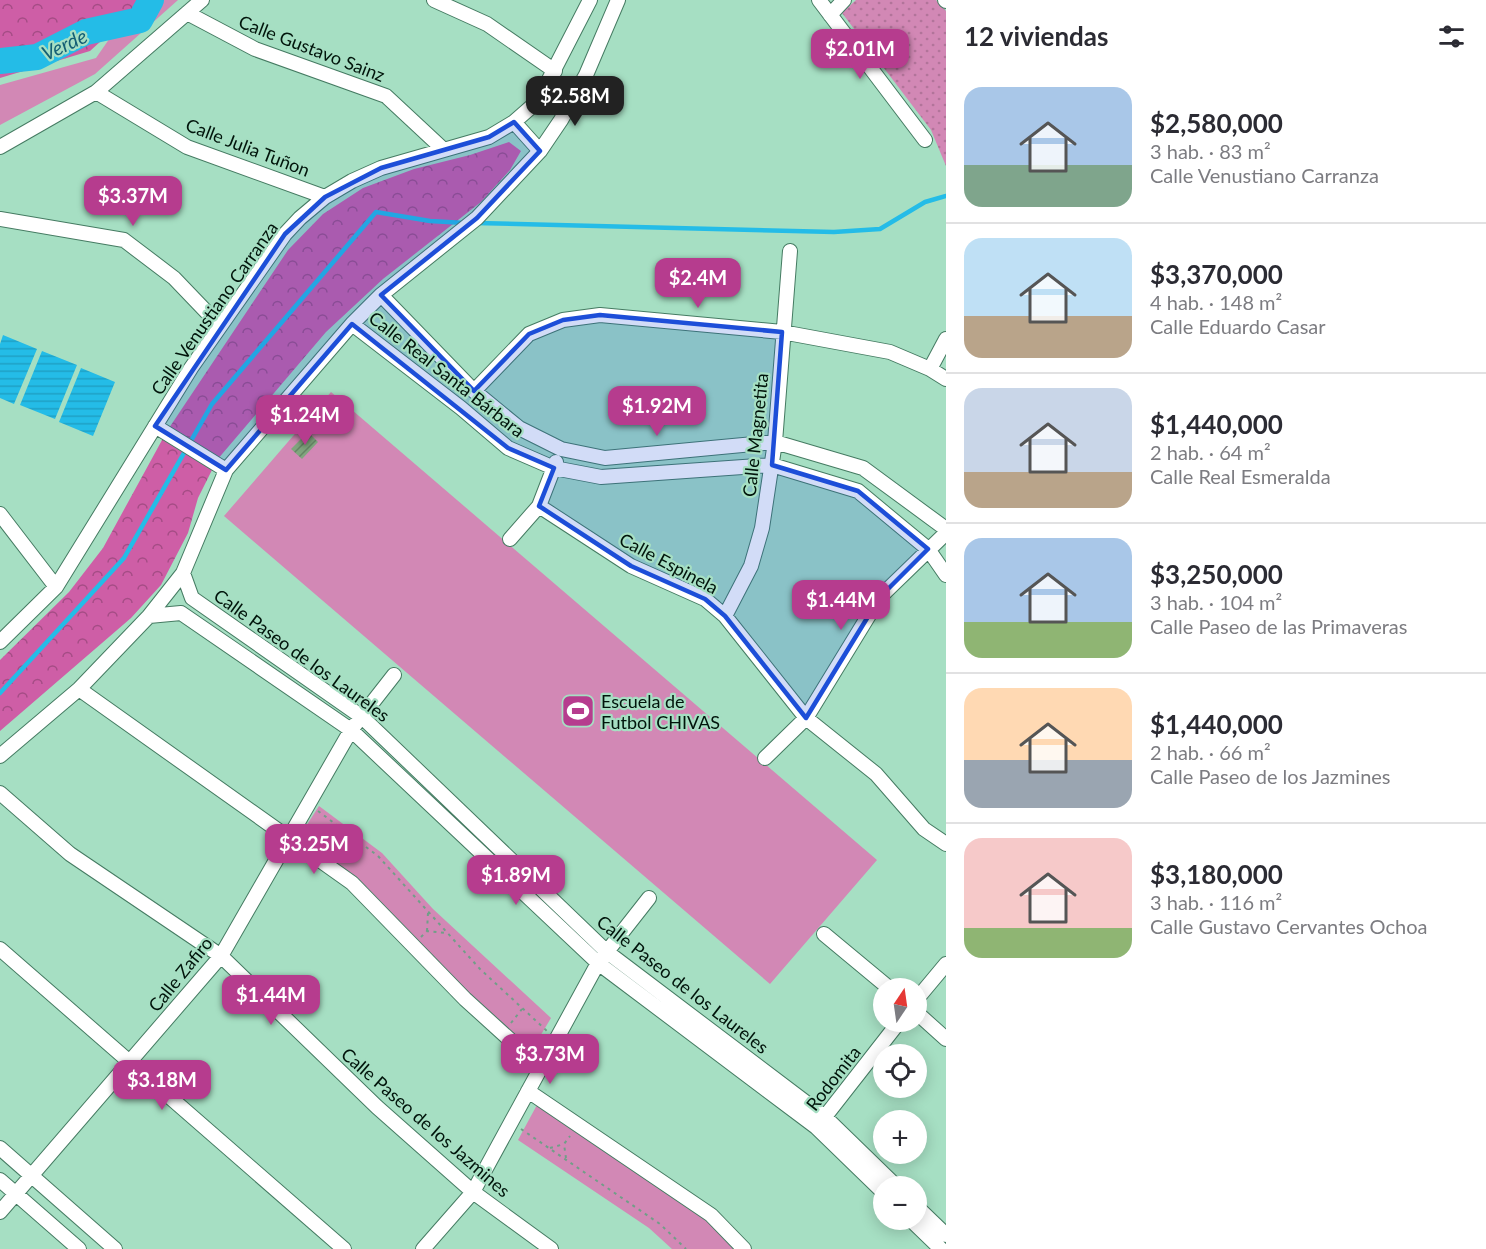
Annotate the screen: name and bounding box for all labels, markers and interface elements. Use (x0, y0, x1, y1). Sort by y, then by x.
street label: Calle Gustavo Sainz (236, 10, 388, 86)
text: 12 viviendas (964, 20, 1108, 52)
icon: filters (1435, 20, 1468, 53)
water label: Verde (37, 23, 91, 65)
pin: $2.01M (811, 29, 909, 80)
text: $2.01M (825, 36, 895, 60)
pin: $2.58M (526, 76, 624, 127)
text: $2.58M (540, 83, 610, 107)
text: $2,580,000 (1150, 107, 1283, 139)
icon: home (1012, 111, 1084, 183)
street label: Calle Julia Tuñon (183, 113, 313, 181)
text: 3 hab. · 83 m² (1150, 139, 1271, 163)
text: Calle Venustiano Carranza (1150, 163, 1379, 187)
pin: $3.37M (84, 176, 182, 227)
text: $3.37M (98, 183, 168, 207)
street label: Calle Venustiano Carranza (146, 217, 282, 399)
pin: $2.4M (656, 258, 740, 309)
text: $3,370,000 (1150, 258, 1283, 290)
icon: home (1012, 262, 1084, 334)
text: $2.4M (669, 265, 727, 289)
text: 4 hab. · 148 m² (1150, 290, 1282, 314)
street label: Calle Real Santa Bárbara (365, 306, 529, 442)
text: Calle Eduardo Casar (1150, 314, 1326, 338)
street label: Calle Magnetita (738, 372, 772, 498)
pin: $1.92M (608, 386, 706, 437)
text: $1.92M (622, 393, 692, 417)
pin: $1.24M (256, 395, 354, 446)
text: $1.24M (270, 402, 340, 426)
text: $1,440,000 (1150, 408, 1283, 440)
icon: home (1012, 412, 1084, 484)
text: 2 hab. · 64 m² (1150, 440, 1271, 464)
text: Calle Real Esmeralda (1150, 464, 1331, 488)
street label: Calle Espinela (616, 528, 722, 598)
text: $3,250,000 (1150, 558, 1283, 590)
icon: home (1012, 562, 1084, 634)
pin: $1.44M (792, 580, 890, 631)
street label: Calle Paseo de los Laureles (210, 584, 394, 726)
text: $1.44M (806, 587, 876, 611)
text: 3 hab. · 104 m² (1150, 590, 1282, 614)
text: Calle Paseo de las Primaveras (1150, 614, 1407, 638)
place label: Escuela de Futbol CHIVAS (601, 690, 720, 733)
sports icon: Escuela de Futbol CHIVAS (560, 693, 596, 729)
text: $1,440,000 (1150, 708, 1283, 740)
icon: home (1012, 712, 1084, 784)
text: 2 hab. · 66 m² (1150, 740, 1271, 764)
text: Calle Paseo de los Jazmines (1150, 764, 1391, 788)
pin: $3.25M (265, 824, 363, 875)
text: $3.25M (279, 831, 349, 855)
pin: $1.89M (467, 855, 565, 906)
text: $3,180,000 (1150, 858, 1283, 890)
text: $1.89M (481, 862, 551, 886)
icon: home (1012, 862, 1084, 934)
text: 3 hab. · 116 m² (1150, 890, 1282, 914)
street label: Calle Paseo de los Laureles (593, 910, 773, 1058)
text: Calle Gustavo Cervantes Ochoa (1150, 914, 1427, 938)
street label: Calle Zafiro (143, 932, 217, 1016)
pin: $1.44M (222, 975, 320, 1026)
north arrow (873, 978, 927, 1032)
map controls (873, 978, 927, 1230)
text: $1.44M (236, 982, 306, 1006)
pin: $3.73M (501, 1034, 599, 1085)
text: $3.73M (515, 1041, 585, 1065)
street label: Rodomita (801, 1041, 865, 1115)
street label: Calle Paseo de los Jazmines (337, 1043, 515, 1201)
button: locate (873, 1044, 927, 1098)
pin: $3.18M (113, 1060, 211, 1111)
text: $3.18M (127, 1067, 197, 1091)
button: + (873, 1110, 927, 1164)
button: − (873, 1176, 927, 1230)

